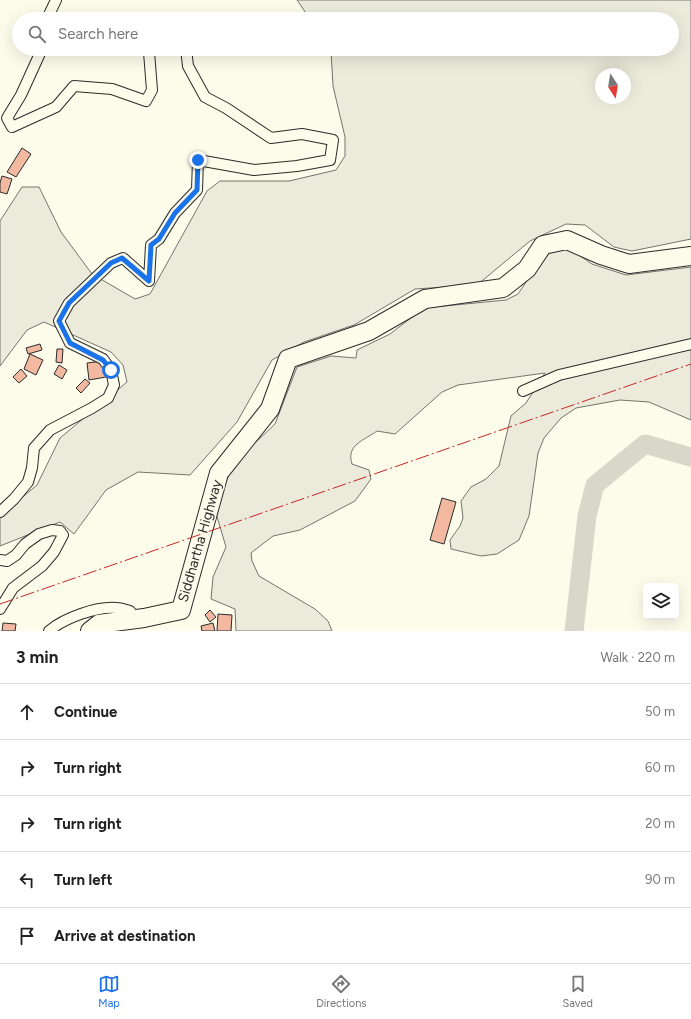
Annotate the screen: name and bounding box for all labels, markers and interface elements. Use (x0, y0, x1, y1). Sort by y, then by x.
search box (12, 12, 679, 56)
icon: search (26, 23, 48, 45)
text: Search here (58, 25, 138, 43)
north arrow (595, 68, 631, 104)
route end (189, 151, 207, 169)
route start (102, 361, 120, 379)
street label: Siddhartha Highway (174, 477, 226, 604)
map controls (643, 583, 679, 619)
button: layers (643, 583, 679, 619)
text: 3 min (16, 647, 58, 667)
text: Walk · 220 m (600, 650, 675, 665)
icon: ahead (16, 701, 38, 723)
text: Continue (54, 703, 117, 721)
text: 50 m (645, 704, 675, 719)
icon: right (16, 757, 38, 779)
text: Turn right (54, 759, 122, 777)
text: 60 m (645, 760, 675, 775)
icon: right (16, 813, 38, 835)
text: Turn right (54, 815, 122, 833)
text: 20 m (645, 816, 675, 831)
icon: left (16, 869, 38, 891)
text: Turn left (54, 871, 112, 889)
text: 90 m (645, 872, 675, 887)
icon: arrive (16, 925, 38, 947)
text: Arrive at destination (54, 927, 195, 945)
tab: Map (98, 973, 120, 1010)
tab: Directions (316, 973, 366, 1010)
tab: Saved (563, 973, 593, 1010)

